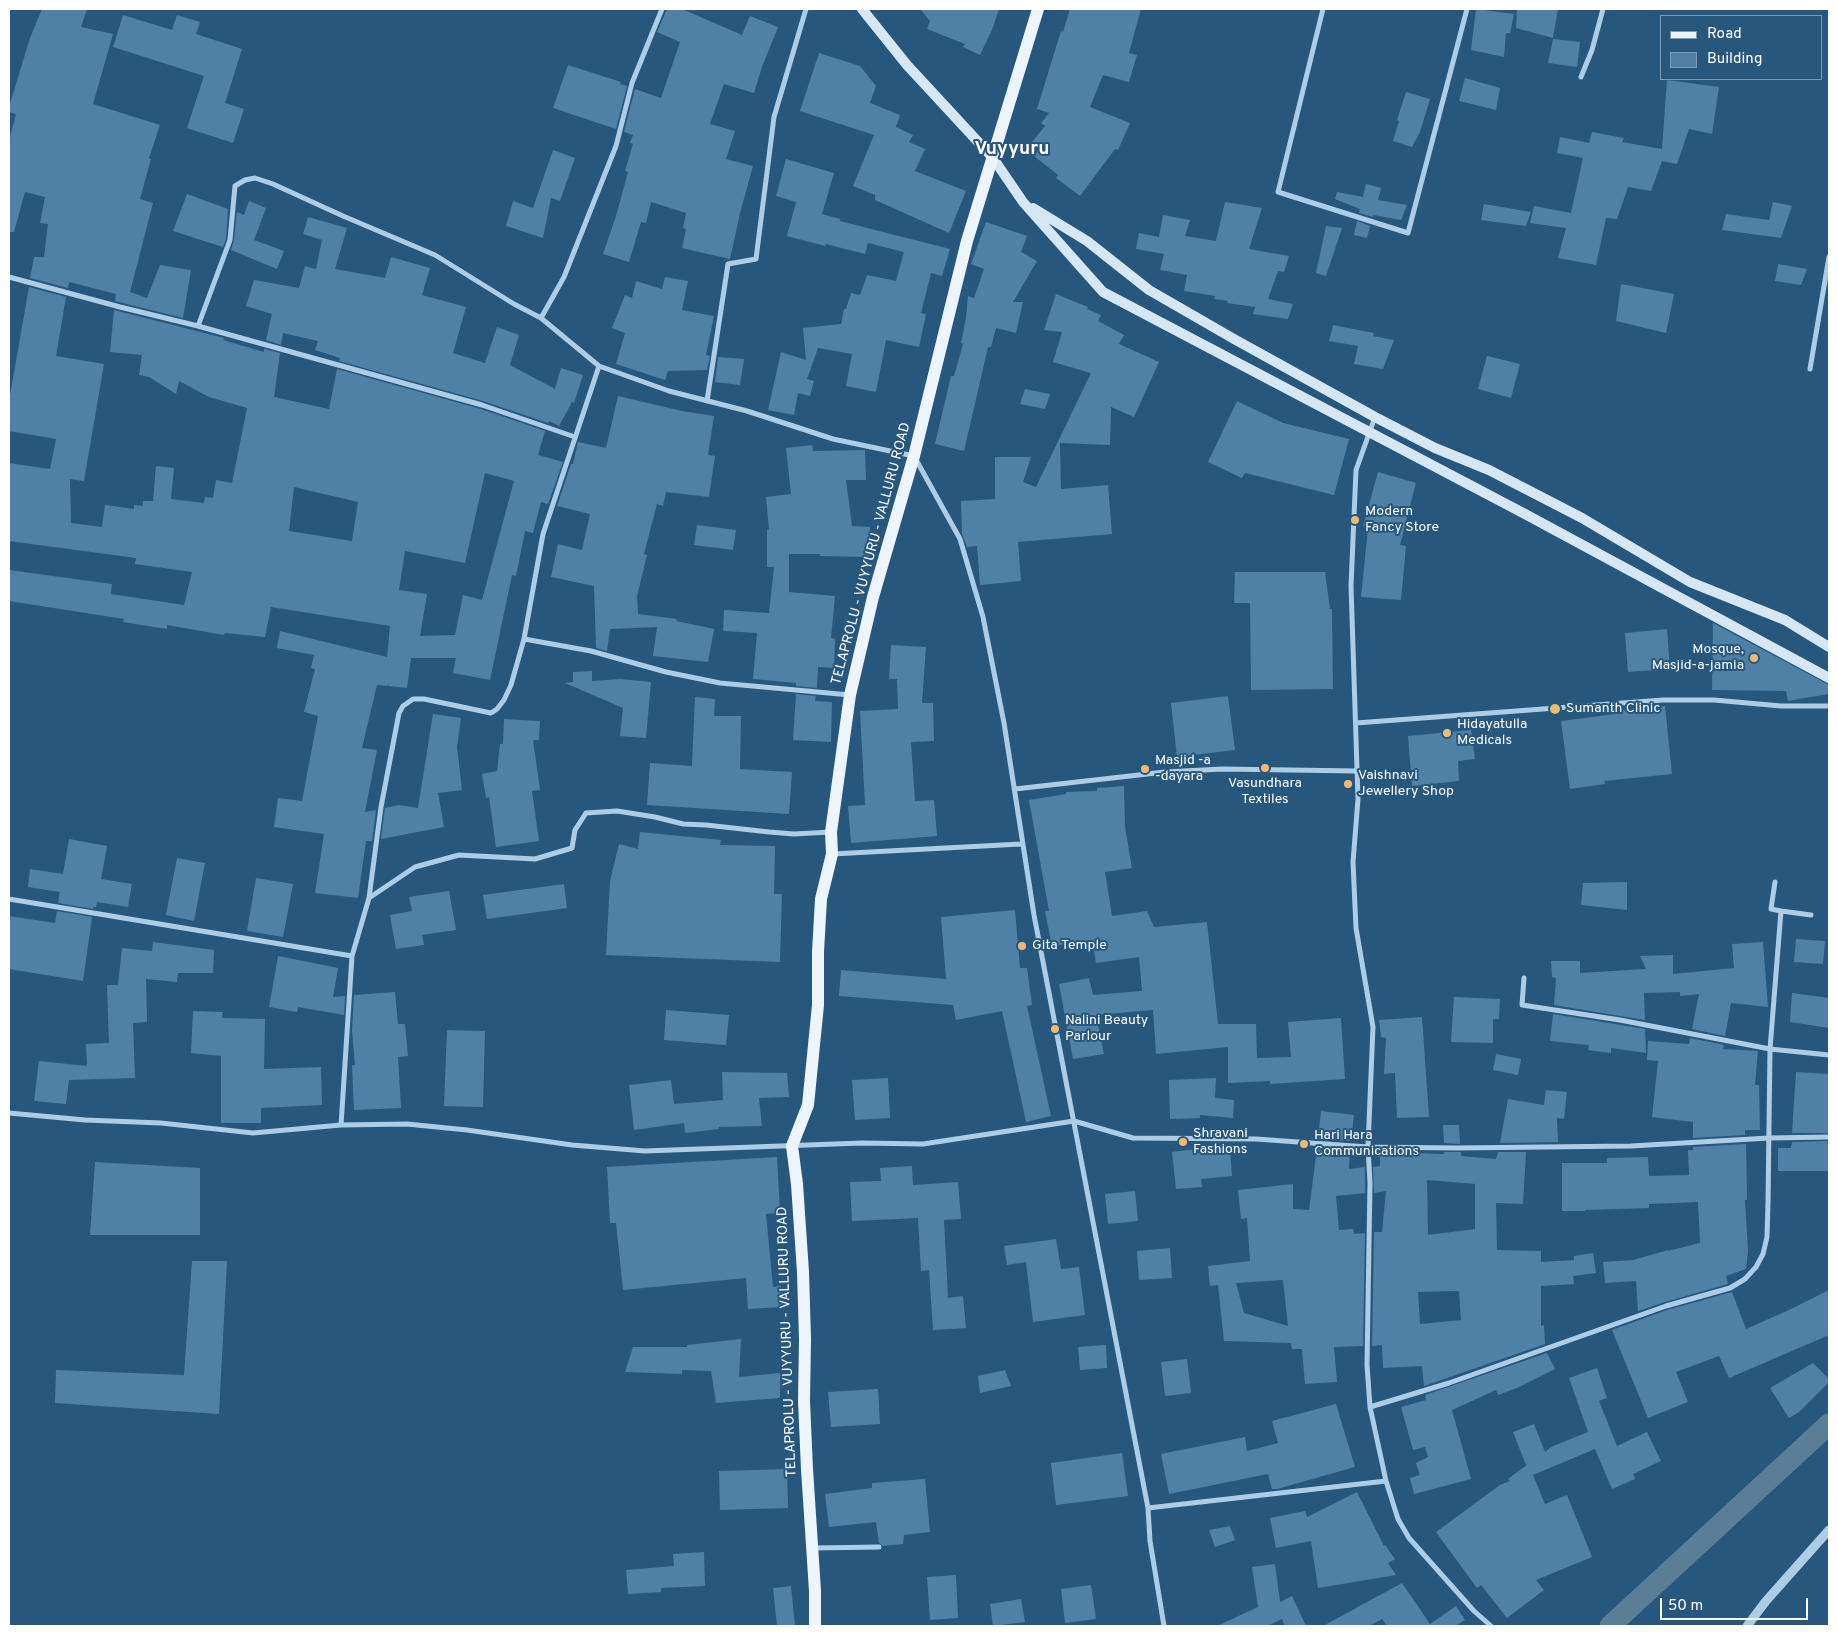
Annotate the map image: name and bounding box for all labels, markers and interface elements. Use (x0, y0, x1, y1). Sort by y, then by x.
legend (1660, 15, 1823, 80)
text: Road (1707, 25, 1742, 44)
text: Building (1707, 50, 1762, 69)
district label: Vuyyuru (974, 139, 1050, 161)
street label: TELAPROLU - VUYYURU - VALLURU ROAD (829, 421, 915, 687)
place label: Modern Fancy Store (1365, 504, 1439, 536)
marker: Modern Fancy Store (1349, 514, 1361, 526)
place label: Mosque, Masjid-a-jamia (1652, 642, 1744, 674)
marker: Mosque, Masjid-a-jamia (1748, 652, 1760, 664)
place label: Sumanth Clinic (1566, 701, 1660, 717)
marker: Sumanth Clinic (1548, 702, 1562, 716)
place label: Hidayatulla Medicals (1457, 717, 1527, 750)
marker: Hidayatulla Medicals (1441, 727, 1453, 739)
place label: Masjid -a -dayara (1155, 753, 1211, 786)
marker: Vasundhara Textiles (1259, 762, 1271, 774)
marker: Masjid -a -dayara (1139, 763, 1151, 775)
place label: Vaishnavi Jewellery Shop (1358, 768, 1454, 800)
place label: Vasundhara Textiles (1228, 776, 1302, 809)
marker: Vaishnavi Jewellery Shop (1342, 778, 1354, 790)
place label: Gita Temple (1032, 938, 1107, 954)
marker: Gita Temple (1016, 940, 1028, 952)
place label: Nalini Beauty Parlour (1065, 1013, 1148, 1046)
marker: Nalini Beauty Parlour (1049, 1023, 1061, 1035)
place label: Shravani Fashions (1193, 1126, 1248, 1158)
place label: Hari Hara Communications (1314, 1128, 1419, 1160)
marker: Shravani Fashions (1177, 1136, 1189, 1148)
marker: Hari Hara Communications (1298, 1138, 1310, 1150)
street label: TELAPROLU - VUYYURU - VALLURU ROAD (775, 1206, 801, 1478)
scale bar (1663, 1588, 1810, 1620)
text: 50 m (1668, 1597, 1703, 1616)

